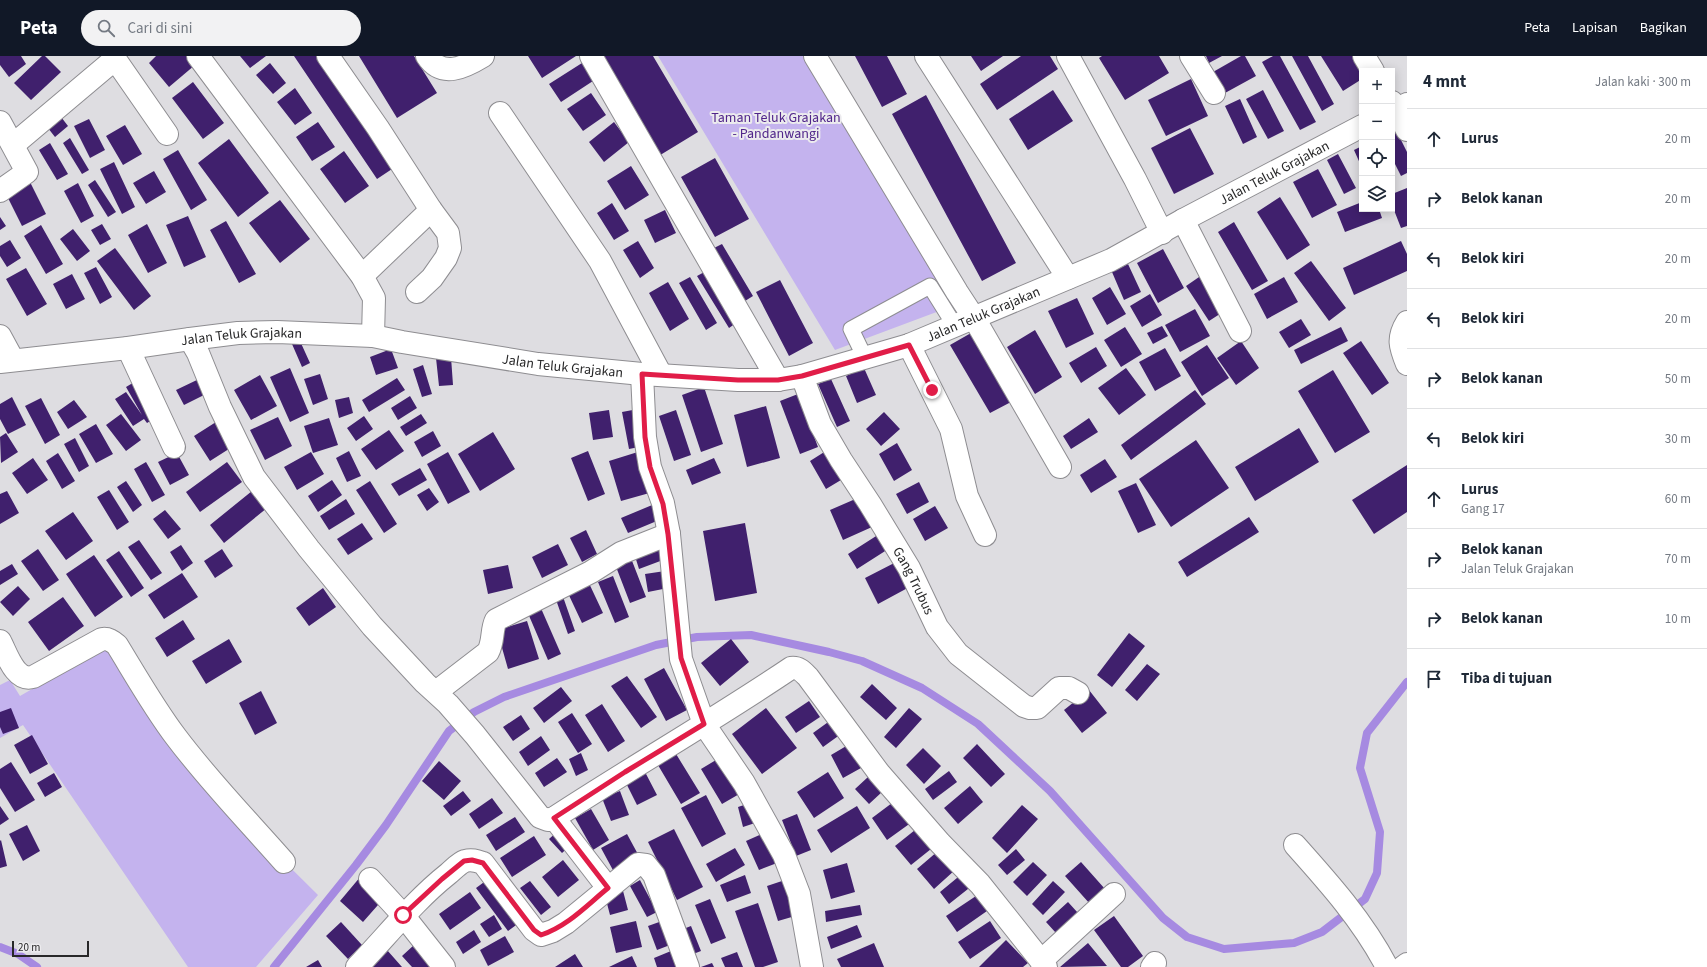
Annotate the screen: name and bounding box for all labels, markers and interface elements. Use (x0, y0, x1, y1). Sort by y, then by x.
search box (81, 10, 361, 46)
text: Peta (20, 15, 57, 42)
icon: search (95, 17, 117, 39)
text: Cari di sini (127, 18, 192, 39)
text: Peta (1524, 18, 1550, 38)
text: Lapisan (1572, 18, 1618, 38)
text: Bagikan (1640, 18, 1687, 38)
map controls (1359, 68, 1395, 212)
button: + (1359, 68, 1395, 104)
text: 4 mnt (1423, 70, 1466, 94)
text: Jalan kaki · 300 m (1595, 73, 1691, 91)
button: − (1359, 104, 1395, 140)
park label: Taman Teluk Grajakan - Pandanwangi (711, 108, 841, 144)
icon: ahead (1423, 128, 1445, 150)
text: Lurus (1461, 128, 1498, 149)
text: 20 m (1665, 130, 1691, 148)
street label: Jalan Teluk Grajakan (1216, 136, 1333, 210)
button: locate (1359, 140, 1395, 176)
button: layers (1359, 176, 1395, 212)
icon: right (1423, 188, 1445, 210)
text: Belok kanan (1461, 188, 1543, 209)
text: 20 m (1665, 190, 1691, 208)
icon: left (1423, 248, 1445, 270)
text: Belok kiri (1461, 248, 1524, 269)
text: 20 m (1665, 250, 1691, 268)
street label: Jalan Teluk Grajakan (923, 282, 1043, 348)
icon: left (1423, 308, 1445, 330)
text: Belok kiri (1461, 308, 1524, 329)
text: 20 m (1665, 310, 1691, 328)
street label: Jalan Teluk Grajakan (180, 323, 302, 351)
street label: Jalan Teluk Grajakan (501, 349, 624, 383)
icon: right (1423, 368, 1445, 390)
text: Belok kanan (1461, 368, 1543, 389)
text: 50 m (1665, 370, 1691, 388)
route end (923, 381, 941, 399)
icon: left (1423, 428, 1445, 450)
text: Belok kiri (1461, 428, 1524, 449)
text: 30 m (1665, 430, 1691, 448)
text: Lurus (1461, 479, 1498, 500)
icon: ahead (1423, 488, 1445, 510)
text: 60 m (1665, 490, 1691, 508)
text: Gang 17 (1461, 500, 1505, 518)
text: Belok kanan (1461, 539, 1543, 560)
street label: Gang Trubus (887, 543, 939, 618)
icon: right (1423, 548, 1445, 570)
text: 70 m (1665, 550, 1691, 568)
text: Jalan Teluk Grajakan (1461, 560, 1574, 578)
icon: right (1423, 608, 1445, 630)
text: Belok kanan (1461, 608, 1543, 629)
text: 10 m (1665, 610, 1691, 628)
icon: arrive (1423, 668, 1445, 690)
text: Tiba di tujuan (1461, 668, 1552, 689)
route start (394, 906, 412, 924)
scale bar (12, 939, 89, 958)
text: 20 m (18, 940, 40, 955)

